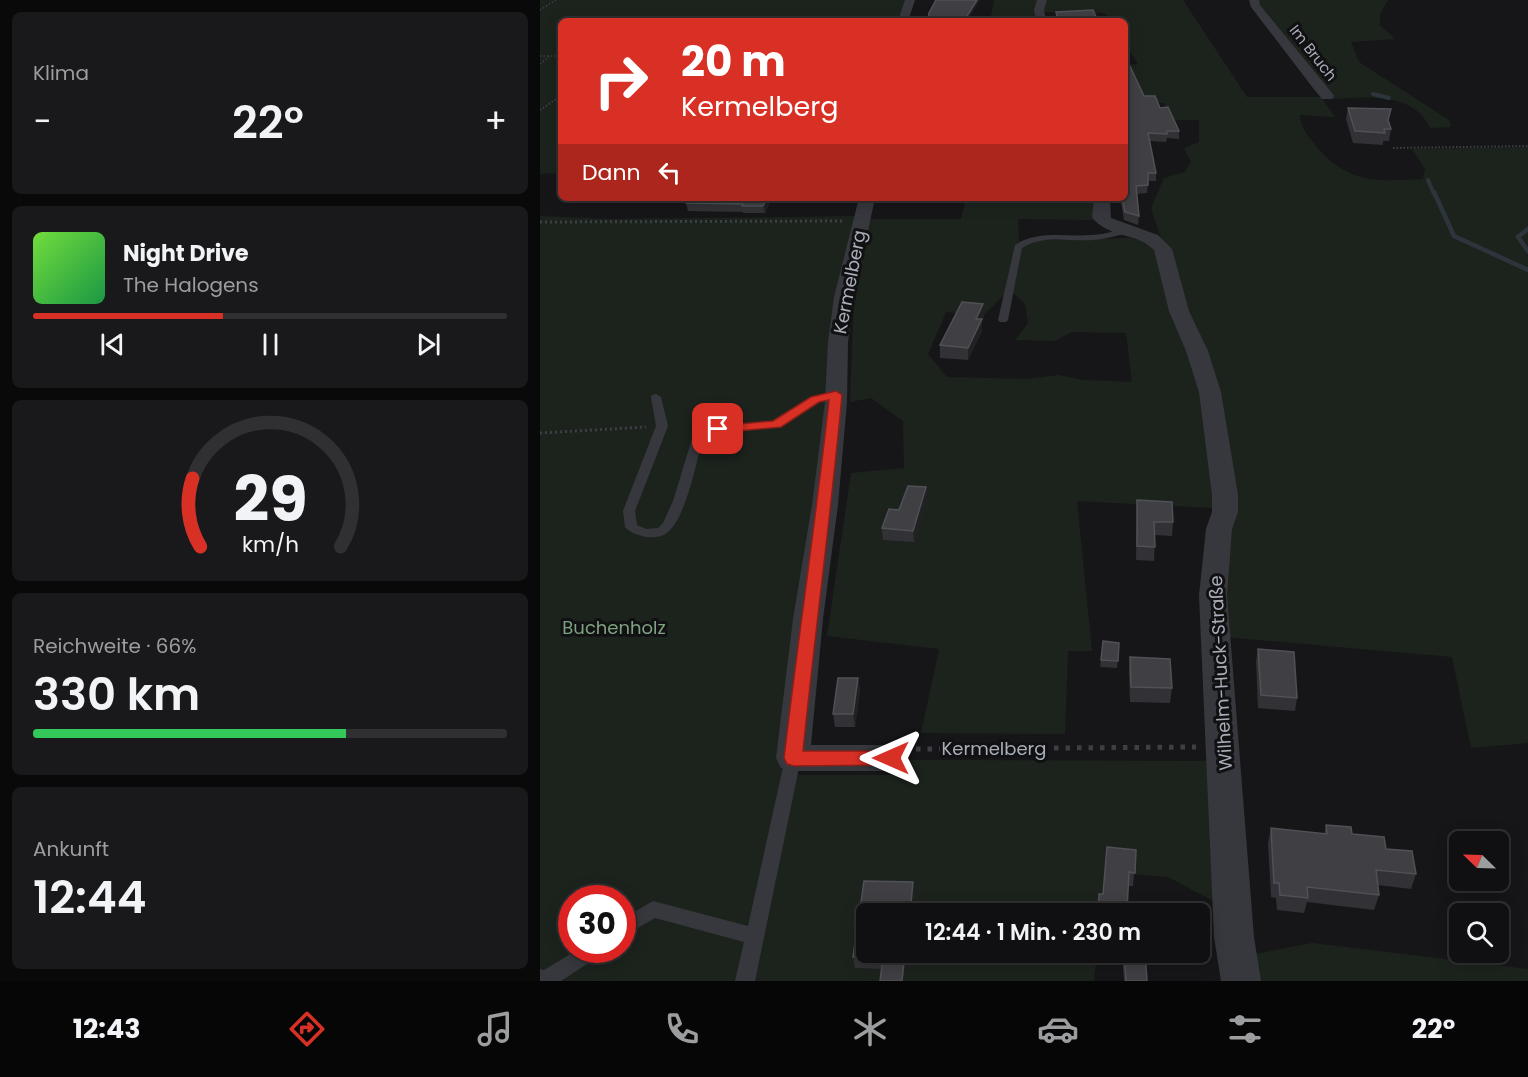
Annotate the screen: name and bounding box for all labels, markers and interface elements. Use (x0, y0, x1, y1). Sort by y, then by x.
street label: Im Bruch (1285, 20, 1342, 85)
text: 20 m (681, 32, 786, 91)
icon: right (582, 42, 660, 120)
text: Klima (33, 59, 89, 87)
text: Kermelberg (681, 88, 839, 125)
text: 22° (232, 91, 304, 154)
text: − (33, 98, 51, 145)
text: + (484, 98, 507, 145)
icon: left (653, 156, 686, 189)
text: Dann (582, 157, 641, 188)
street label: Kermelberg (827, 228, 872, 336)
text: Night Drive (123, 238, 249, 269)
text: The Halogens (123, 271, 259, 299)
icon: previous (96, 328, 129, 361)
icon: pause (254, 328, 287, 361)
icon: next (412, 328, 445, 361)
pin (692, 403, 743, 454)
icon: arrive (701, 412, 734, 445)
text: 29 (233, 456, 307, 544)
text: km/h (241, 530, 299, 561)
street label: Wilhelm-Huck-Straße (1203, 575, 1238, 771)
park label: Buchenholz (562, 615, 666, 640)
text: Reichweite · 66% (33, 632, 196, 660)
text: 330 km (33, 663, 200, 726)
position arrow (859, 726, 923, 790)
street label: Kermelberg (942, 736, 1047, 761)
north arrow (1449, 831, 1509, 891)
map controls (1449, 831, 1509, 963)
text: Ankunft (33, 835, 109, 863)
text: 12:44 (33, 866, 146, 929)
speed limit sign: 30 (558, 885, 636, 963)
button: search (1449, 903, 1509, 963)
text: 12:44 · 1 Min. · 230 m (925, 917, 1141, 948)
icon: directions (286, 1008, 328, 1050)
icon: music (474, 1008, 516, 1050)
icon: phone (661, 1008, 703, 1050)
icon: climate (849, 1008, 891, 1050)
icon: car (1037, 1008, 1079, 1050)
icon: filters (1224, 1008, 1266, 1050)
text: 12:43 (73, 1010, 141, 1047)
text: 22° (1412, 1010, 1455, 1047)

